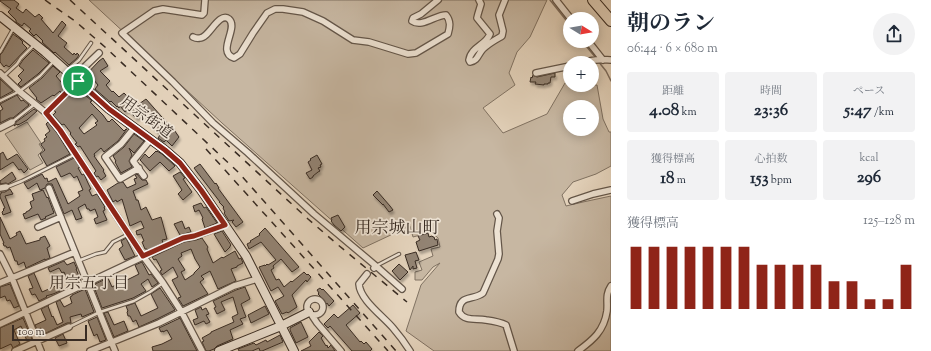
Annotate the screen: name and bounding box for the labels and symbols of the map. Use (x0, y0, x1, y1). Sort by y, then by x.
north arrow (563, 12, 599, 48)
pin (61, 64, 95, 98)
street label: 用宗街道 (116, 92, 176, 144)
district label: 用宗城山町 (355, 217, 440, 241)
district label: 用宗五丁目 (49, 273, 129, 296)
scale bar (12, 323, 87, 342)

